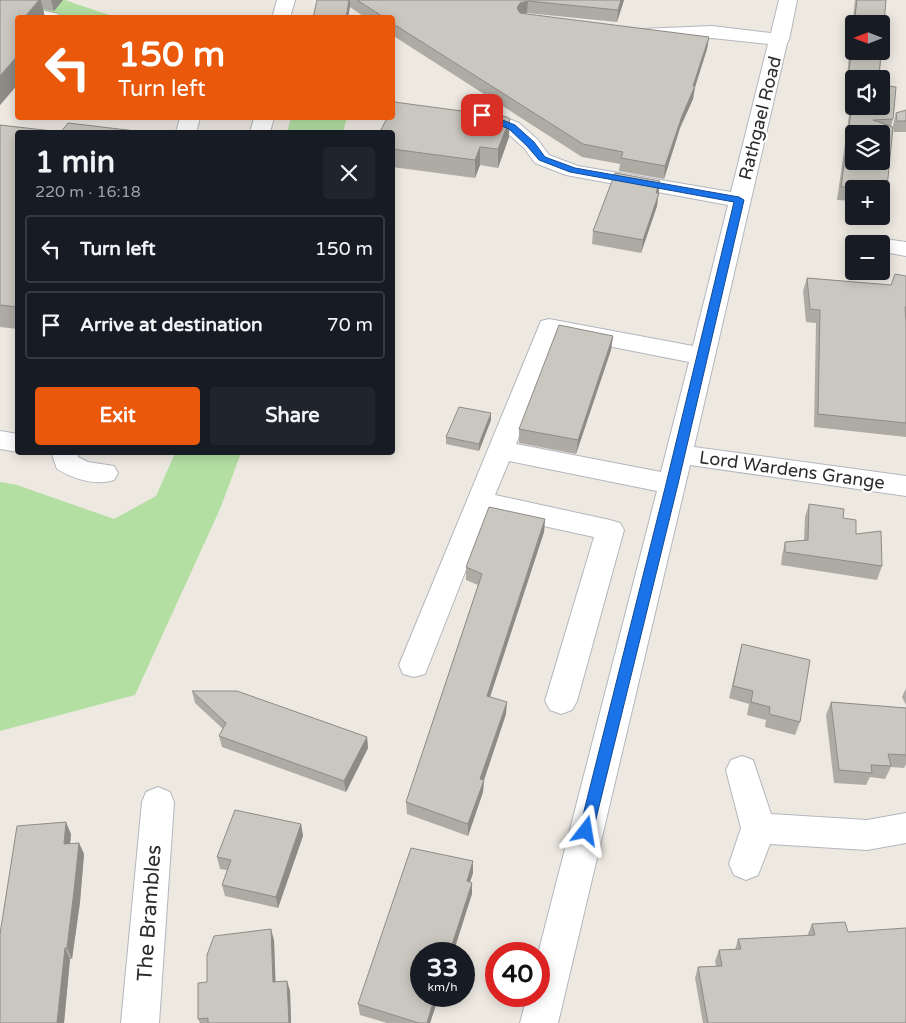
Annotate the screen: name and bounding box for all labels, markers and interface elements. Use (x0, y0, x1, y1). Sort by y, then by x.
north arrow (845, 15, 890, 60)
map controls (845, 15, 890, 280)
text: 150 m (118, 34, 225, 76)
icon: left (35, 35, 100, 100)
street label: Rathgael Road (734, 54, 786, 182)
button: sound (845, 70, 890, 115)
text: Turn left (118, 76, 206, 102)
pin (461, 94, 503, 136)
icon: arrive (468, 101, 496, 129)
button: layers (845, 125, 890, 170)
text: 1 min (35, 144, 115, 181)
button: close (323, 147, 375, 199)
button: + (845, 180, 890, 225)
text: 220 m · 16:18 (35, 182, 141, 202)
icon: left (37, 235, 65, 263)
button: − (845, 235, 890, 280)
text: Turn left (80, 238, 156, 260)
text: 150 m (315, 238, 373, 260)
icon: arrive (37, 311, 65, 339)
text: Arrive at destination (80, 314, 263, 336)
text: 70 m (327, 314, 373, 336)
button: Exit (35, 387, 200, 445)
button: Share (210, 387, 375, 445)
street label: Lord Wardens Grange (698, 446, 886, 494)
position arrow (559, 804, 611, 856)
street label: The Brambles (132, 844, 167, 982)
speed limit sign: 40 (485, 942, 550, 1007)
text: 33 (427, 953, 458, 983)
text: km/h (427, 980, 458, 994)

